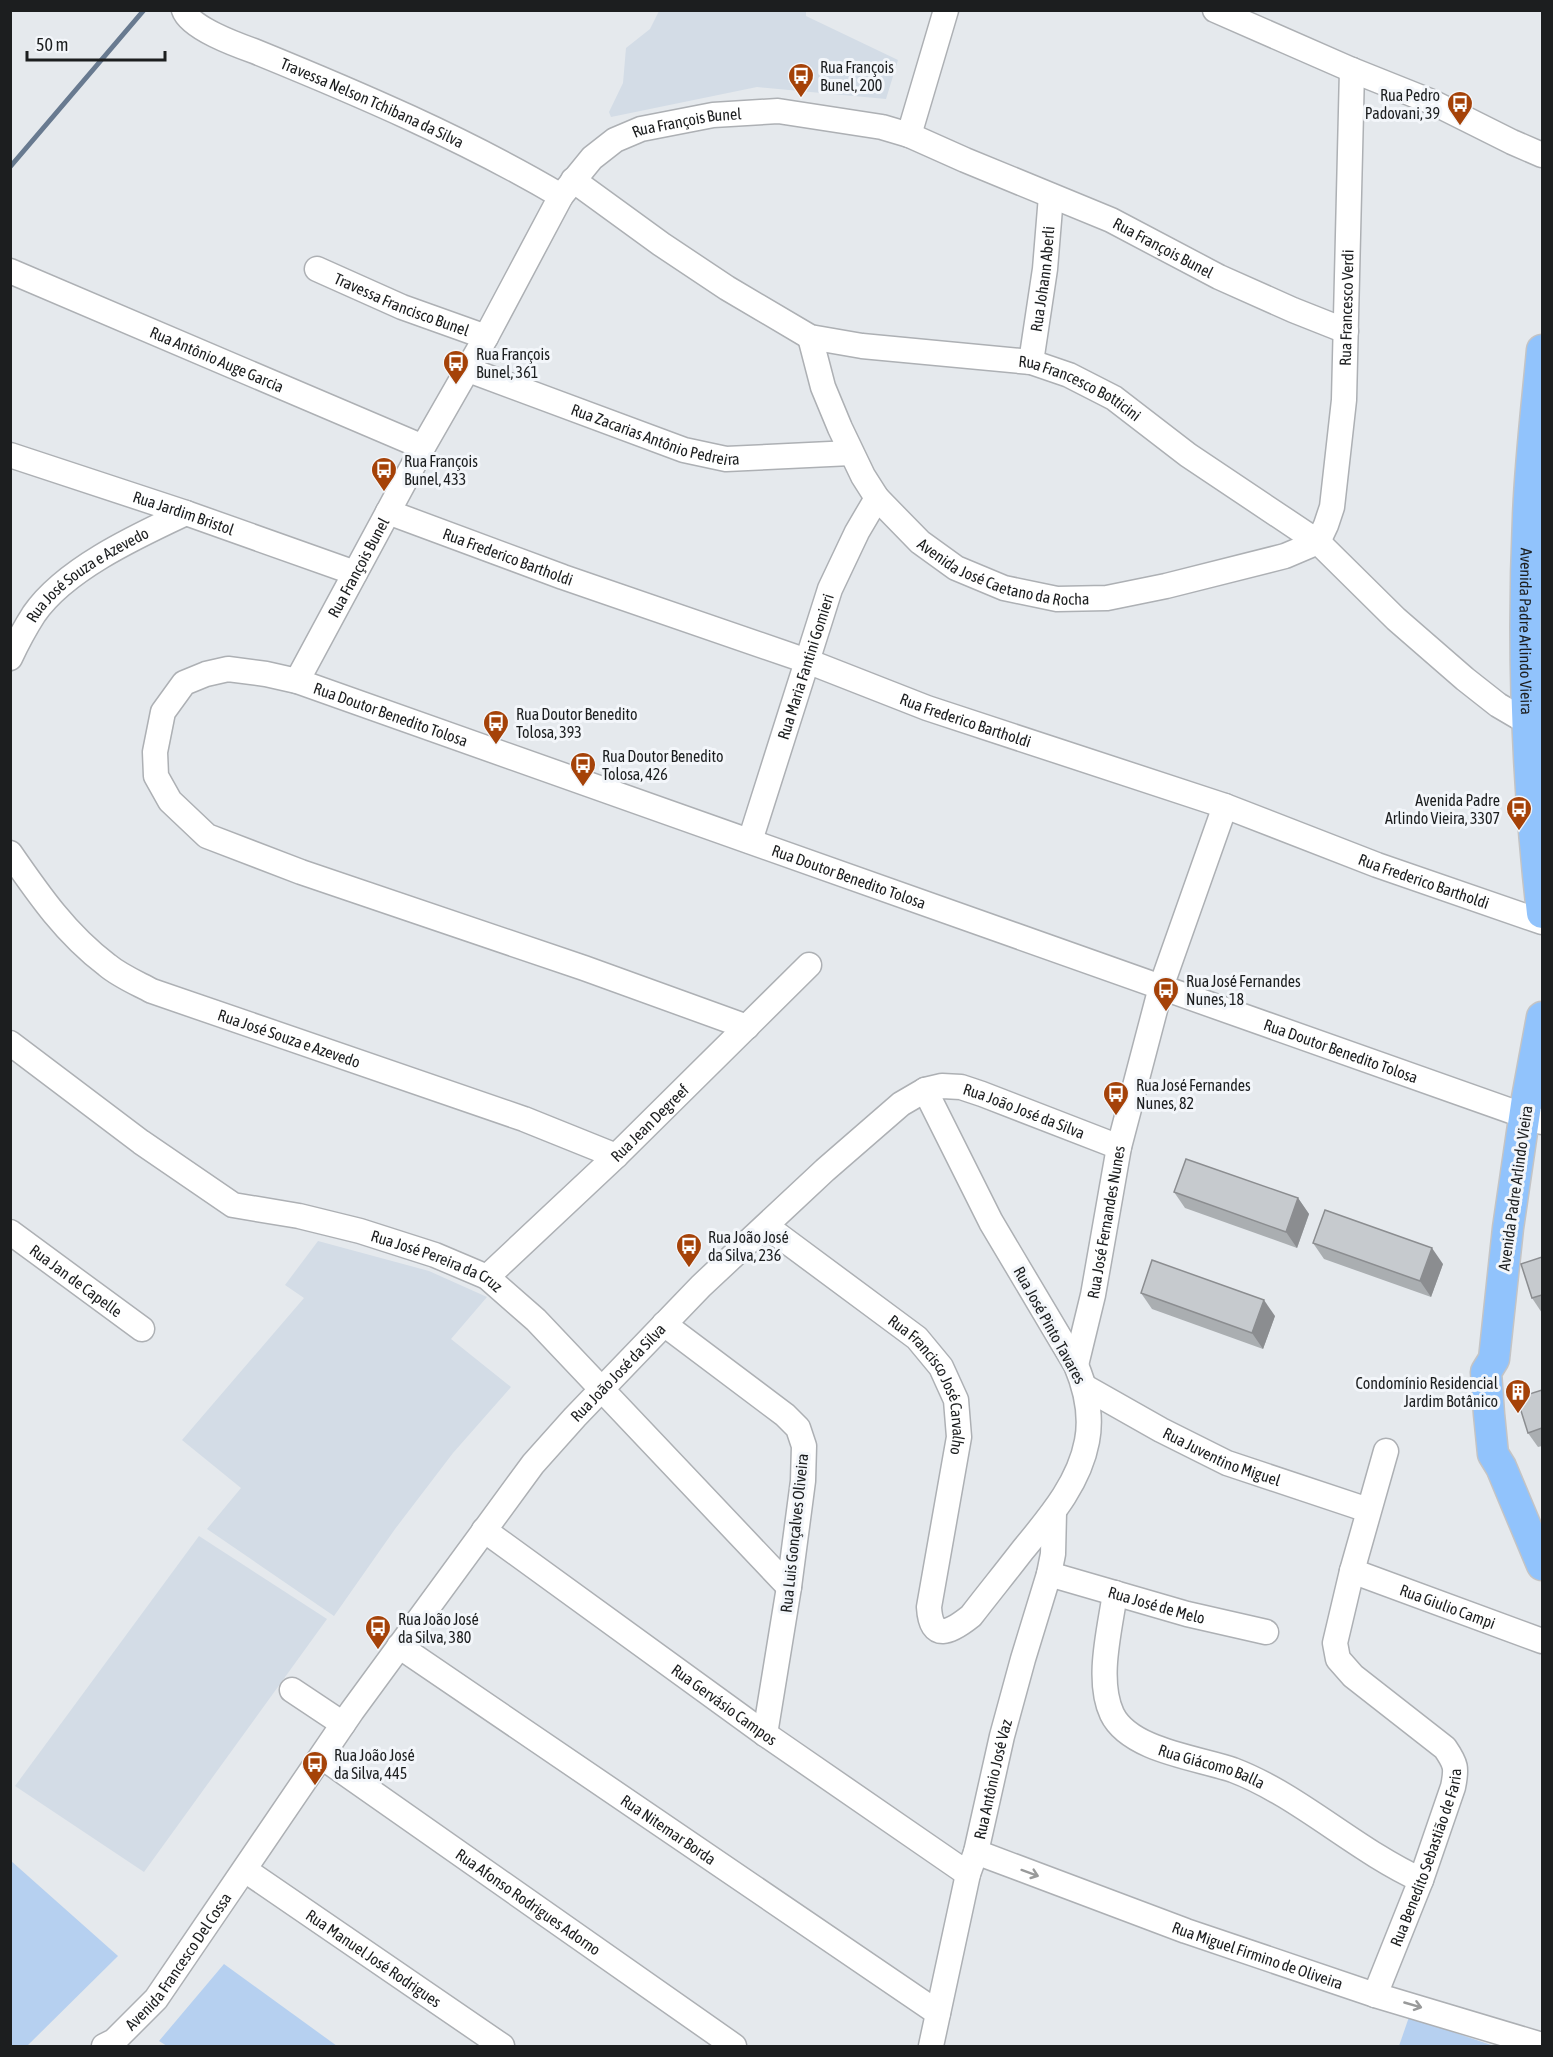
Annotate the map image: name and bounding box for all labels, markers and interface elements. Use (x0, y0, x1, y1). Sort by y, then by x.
scale bar (27, 24, 165, 62)
text: 50 m (36, 34, 68, 55)
street label: Travessa Nelson Tchibana da Silva (278, 54, 467, 151)
place label: Rua François Bunel, 200 (820, 58, 894, 94)
bus stop icon: Rua François Bunel, 200 (786, 61, 816, 99)
place label: Rua Pedro Padovani, 39 (1365, 86, 1440, 122)
bus stop icon: Rua Pedro Padovani, 39 (1445, 89, 1475, 127)
street label: Rua François Bunel (629, 104, 743, 141)
street label: Rua François Bunel (1110, 214, 1217, 282)
street label: Rua Johann Aberli (1027, 225, 1058, 333)
street label: Rua Francesco Verdi (1336, 249, 1357, 366)
street label: Travessa Francisco Bunel (332, 269, 472, 340)
street label: Rua Antônio Auge Garcia (147, 323, 287, 396)
place label: Rua François Bunel, 361 (476, 345, 550, 381)
bus stop icon: Rua François Bunel, 361 (441, 348, 471, 386)
street label: Rua Francesco Botticini (1018, 352, 1145, 424)
street label: Rua Zacarias Antônio Pedreira (569, 400, 740, 468)
place label: Rua François Bunel, 433 (404, 452, 478, 488)
bus stop icon: Rua François Bunel, 433 (369, 455, 399, 493)
street label: Rua Jardim Bristol (131, 487, 237, 539)
street label: Rua François Bunel (324, 514, 393, 620)
street label: Rua José Souza e Azevedo (22, 523, 151, 625)
street label: Rua Frederico Bartholdi (441, 524, 575, 589)
street label: Avenida José Caetano da Rocha (914, 534, 1089, 609)
street label: Avenida Padre Arlindo Vieira (1517, 548, 1536, 715)
street label: Rua Maria Fantini Gomieri (774, 591, 837, 742)
street label: Rua Doutor Benedito Tolosa (311, 679, 470, 750)
street label: Rua Frederico Bartholdi (897, 689, 1033, 751)
place label: Rua Doutor Benedito Tolosa, 393 (516, 705, 637, 741)
bus stop icon: Rua Doutor Benedito Tolosa, 393 (481, 708, 511, 746)
place label: Rua Doutor Benedito Tolosa, 426 (602, 747, 723, 783)
bus stop icon: Rua Doutor Benedito Tolosa, 426 (568, 750, 598, 788)
place label: Avenida Padre Arlindo Vieira, 3307 (1385, 791, 1500, 827)
bus stop icon: Avenida Padre Arlindo Vieira, 3307 (1504, 794, 1534, 832)
street label: Rua Doutor Benedito Tolosa (769, 841, 928, 912)
street label: Rua Frederico Bartholdi (1356, 850, 1492, 912)
place label: Rua José Fernandes Nunes, 18 (1186, 972, 1301, 1008)
bus stop icon: Rua José Fernandes Nunes, 18 (1151, 975, 1181, 1013)
street label: Rua José Souza e Azevedo (216, 1005, 363, 1071)
street label: Rua Doutor Benedito Tolosa (1262, 1015, 1420, 1086)
place label: Rua José Fernandes Nunes, 82 (1136, 1076, 1251, 1112)
street label: Rua João José da Silva (961, 1079, 1087, 1142)
bus stop icon: Rua José Fernandes Nunes, 82 (1101, 1079, 1131, 1117)
street label: Rua Jean Degreef (607, 1080, 692, 1165)
street label: Avenida Padre Arlindo Vieira (1494, 1104, 1536, 1272)
street label: Rua José Fernandes Nunes (1084, 1144, 1128, 1300)
street label: Rua José Pereira da Cruz (369, 1226, 506, 1296)
place label: Rua João José da Silva, 236 (708, 1228, 789, 1264)
bus stop icon: Rua João José da Silva, 236 (674, 1231, 704, 1269)
street label: Rua Jan de Capelle (26, 1241, 126, 1320)
street label: Rua José Pinto Tavares (1010, 1263, 1090, 1387)
street label: Rua Francisco José Carvalho (885, 1311, 968, 1457)
street label: Rua João José da Silva (567, 1320, 669, 1425)
place label: Condomínio Residencial Jardim Botânico (1356, 1374, 1499, 1410)
building icon: Condomínio Residencial Jardim Botânico (1503, 1377, 1533, 1415)
street label: Rua Juventino Miguel (1160, 1424, 1284, 1489)
street label: Rua Luis Gonçalves Oliveira (777, 1452, 812, 1614)
street label: Rua Giulio Campi (1397, 1580, 1498, 1632)
street label: Rua José de Melo (1106, 1583, 1207, 1627)
place label: Rua João José da Silva, 380 (398, 1610, 479, 1646)
bus stop icon: Rua João José da Silva, 380 (363, 1613, 393, 1651)
street label: Rua Gervásio Campos (668, 1660, 781, 1749)
street label: Rua Antônio José Vaz (970, 1717, 1015, 1841)
street label: Rua Giácomo Balla (1156, 1740, 1268, 1792)
place label: Rua João José da Silva, 445 (334, 1746, 415, 1782)
bus stop icon: Rua João José da Silva, 445 (300, 1749, 330, 1787)
street label: Rua Benedito Sebastião de Faria (1386, 1768, 1464, 1949)
street label: Rua Nitemar Borda (617, 1791, 719, 1868)
street label: Rua Afonso Rodrigues Adorno (452, 1845, 604, 1959)
one-way arrow (1021, 1868, 1039, 1879)
street label: Avenida Francesco Del Cossa (121, 1889, 235, 2034)
street label: Rua Manuel José Rodrigues (303, 1906, 445, 2011)
street label: Rua Miguel Firmino de Oliveira (1170, 1918, 1345, 1993)
one-way arrow (1403, 2000, 1422, 2011)

